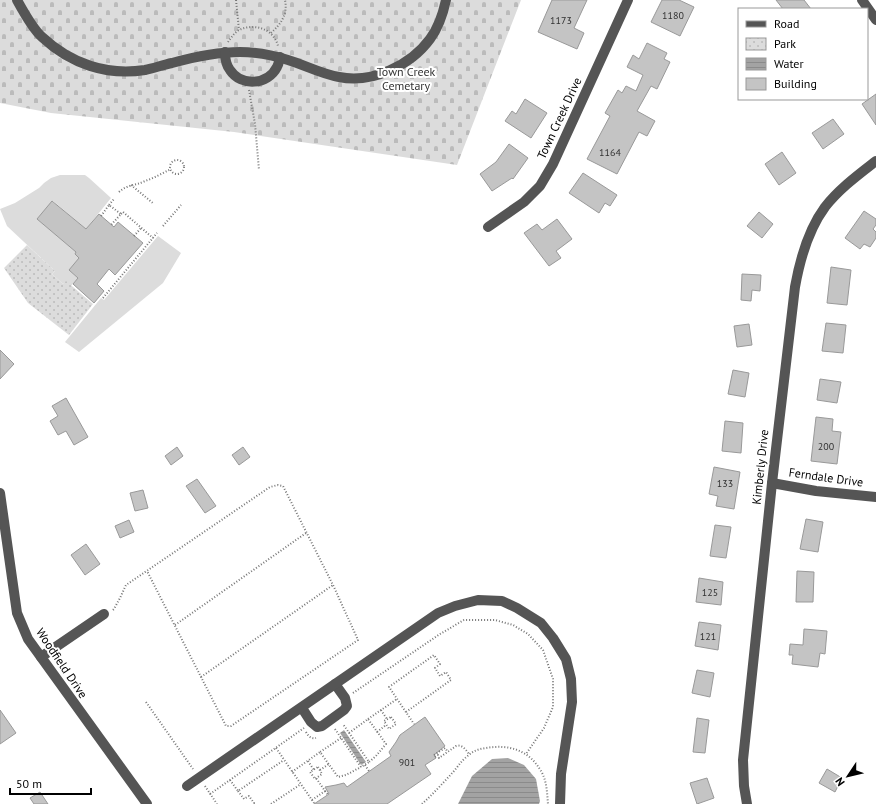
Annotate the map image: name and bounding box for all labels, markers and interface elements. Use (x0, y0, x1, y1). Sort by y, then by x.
legend (738, 8, 868, 100)
house number: 1180 (662, 9, 684, 22)
house number: 1173 (550, 14, 572, 27)
text: Road (774, 16, 799, 31)
text: Park (774, 36, 796, 51)
text: Water (774, 56, 804, 71)
park label: Town Creek Cemetary (377, 64, 436, 93)
street label: Town Creek Drive (534, 75, 584, 161)
text: Building (774, 76, 817, 91)
house number: 1164 (599, 146, 621, 159)
street label: Kimberly Drive (749, 429, 771, 505)
house number: 200 (818, 440, 835, 453)
street label: Ferndale Drive (788, 464, 864, 490)
house number: 133 (717, 477, 733, 490)
house number: 125 (702, 586, 718, 599)
street label: Woodfield Drive (33, 625, 91, 701)
house number: 121 (700, 630, 716, 643)
house number: 901 (399, 756, 415, 769)
north arrow (828, 756, 868, 796)
scale bar (10, 770, 91, 796)
text: N (832, 775, 848, 789)
text: 50 m (16, 776, 42, 791)

